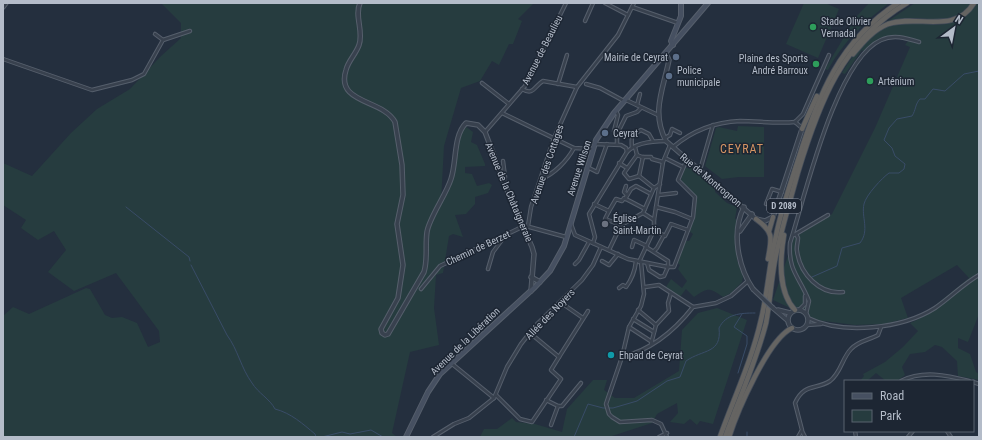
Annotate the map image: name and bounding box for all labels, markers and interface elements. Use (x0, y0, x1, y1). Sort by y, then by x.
north arrow (934, 8, 974, 48)
street label: Avenue de Beaulieu (520, 13, 564, 87)
text: N (953, 13, 966, 27)
place label: Stade Olivier Vernadal (821, 16, 871, 39)
marker: Stade Olivier Vernadal (808, 22, 818, 32)
place label: Mairie de Ceyrat (604, 52, 668, 63)
marker: Mairie de Ceyrat (671, 52, 681, 62)
place label: Plaine des Sports André Barroux (739, 53, 809, 76)
marker: Plaine des Sports André Barroux (811, 59, 821, 69)
place label: Police municipale (677, 65, 720, 88)
marker: Police municipale (664, 71, 674, 81)
marker: Arténium (865, 76, 875, 86)
place label: Arténium (878, 76, 914, 87)
street label: Avenue des Cottages (528, 122, 566, 205)
marker: Ceyrat (600, 128, 610, 138)
place label: Ceyrat (613, 128, 638, 139)
street label: Avenue Wilson (565, 139, 593, 197)
street label: Avenue de la Châtaigneraie (483, 141, 535, 244)
district label: CEYRAT (720, 142, 764, 156)
street label: Rue de Montrognon (678, 151, 744, 209)
road number: D 2089 (767, 199, 801, 213)
place label: Église Saint-Martin (613, 212, 661, 236)
marker: Église Saint-Martin (600, 219, 610, 229)
street label: Chemin de Berzet (444, 228, 512, 268)
street label: Allée des Noyers (523, 286, 577, 342)
street label: Avenue de la Libération (428, 305, 502, 377)
marker: Ehpad de Ceyrat (606, 350, 616, 360)
place label: Ehpad de Ceyrat (619, 350, 683, 361)
legend (844, 380, 974, 432)
text: Road (880, 389, 904, 403)
text: Park (880, 409, 902, 423)

